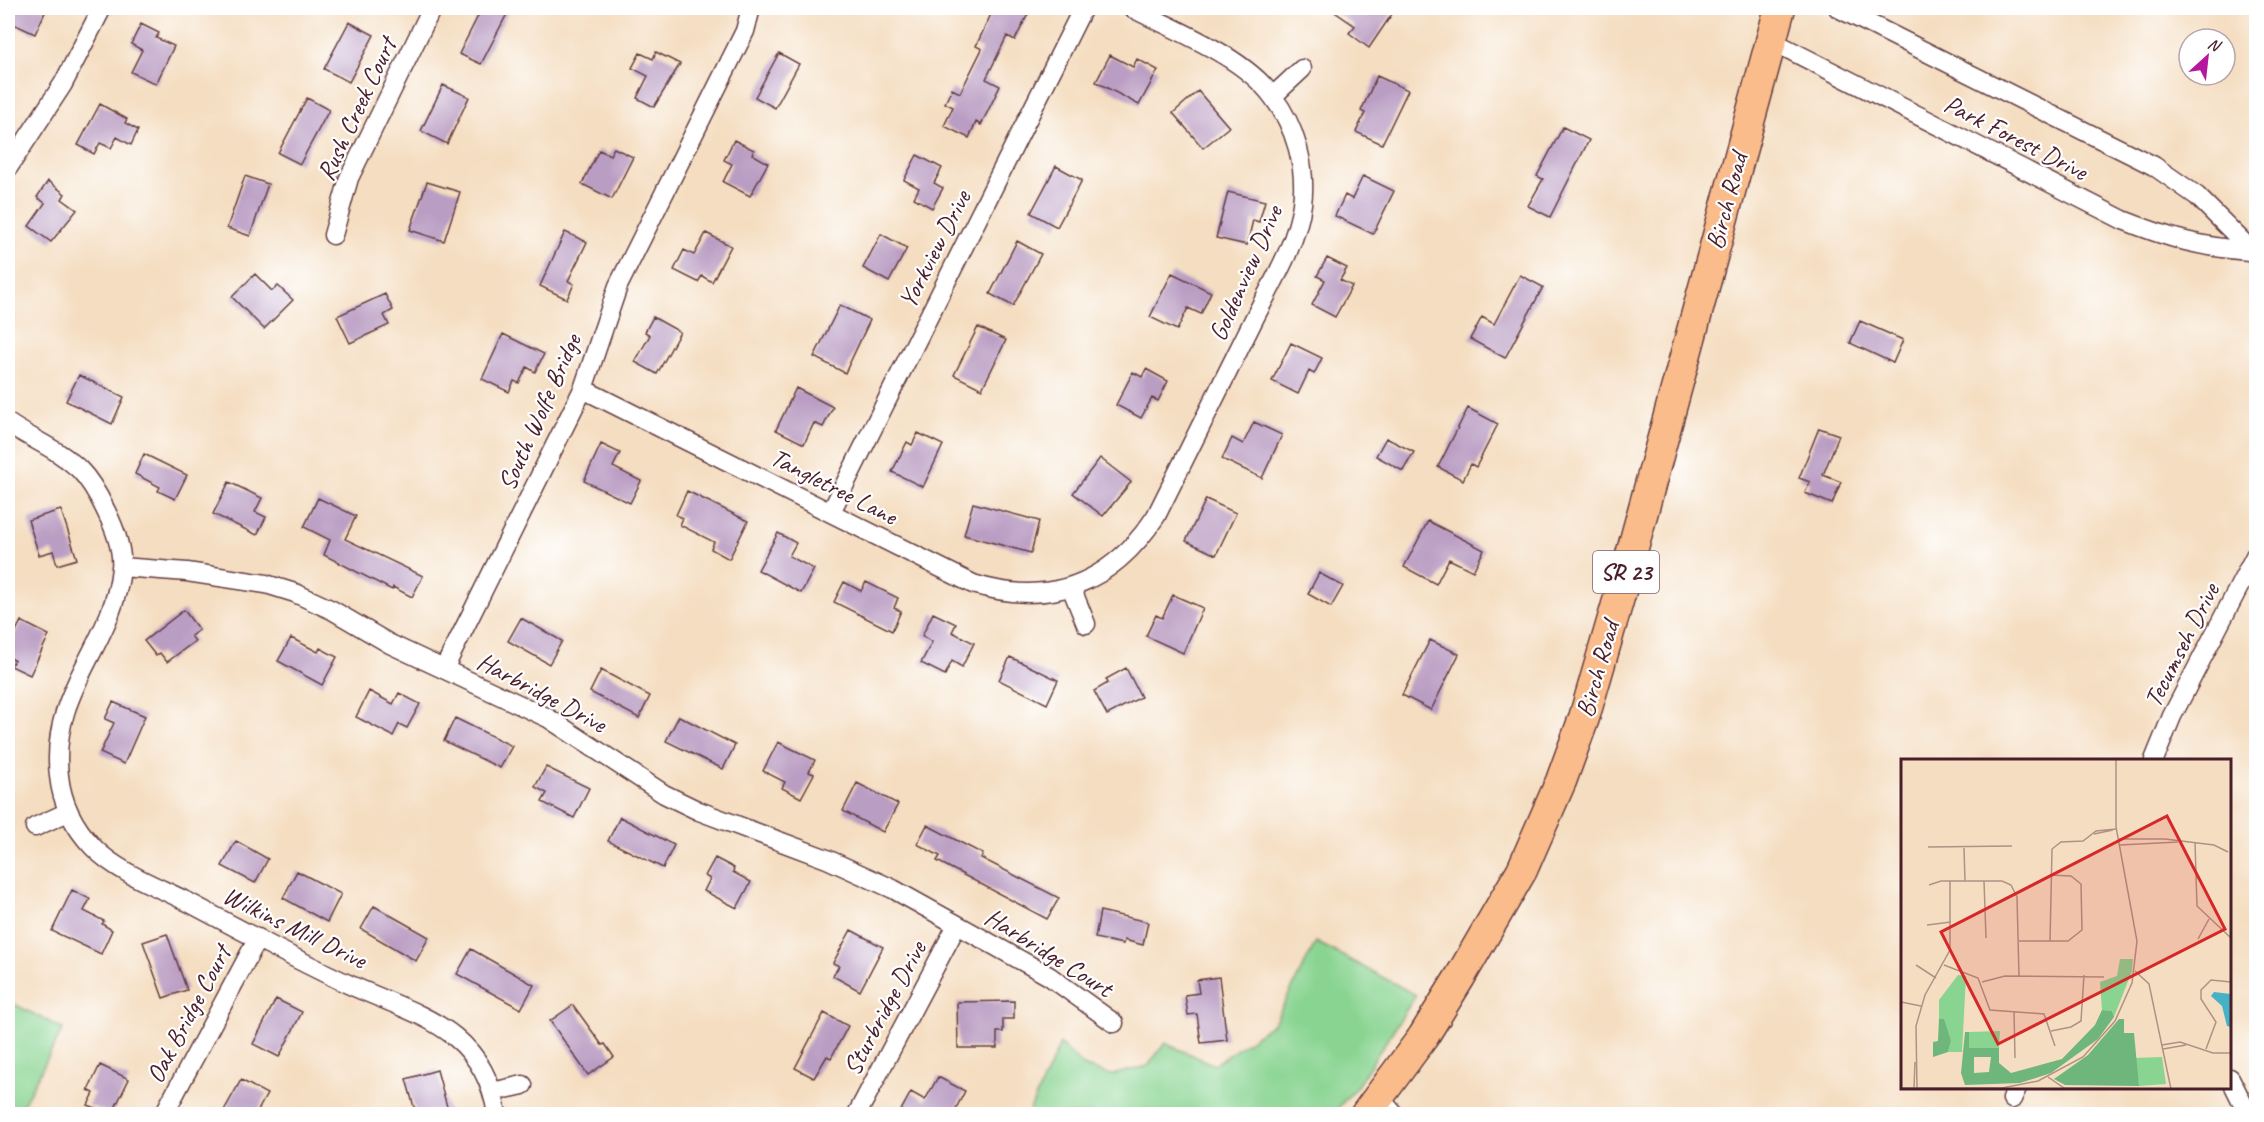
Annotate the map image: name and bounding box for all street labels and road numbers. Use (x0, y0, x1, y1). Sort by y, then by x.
street label: Rush Creek Court (309, 30, 405, 186)
street label: Park Forest Drive (1939, 87, 2094, 188)
street label: Birch Road (1698, 146, 1756, 253)
street label: Yorkview Drive (891, 184, 979, 314)
street label: Goldenview Drive (1201, 199, 1291, 346)
street label: South Wolfe Bridge (490, 327, 589, 496)
street label: Tangletree Lane (765, 441, 904, 533)
road number: SR 23 (1593, 551, 1659, 593)
street label: Tecumseh Drive (2136, 576, 2227, 713)
street label: Birch Road (1568, 614, 1628, 721)
street label: Harbridge Drive (471, 645, 613, 741)
street label: Wilkins Mill Drive (218, 879, 373, 977)
street label: Harbridge Court (979, 900, 1121, 1006)
street label: Sturbridge Drive (835, 934, 934, 1081)
street label: Oak Bridge Court (138, 937, 240, 1089)

